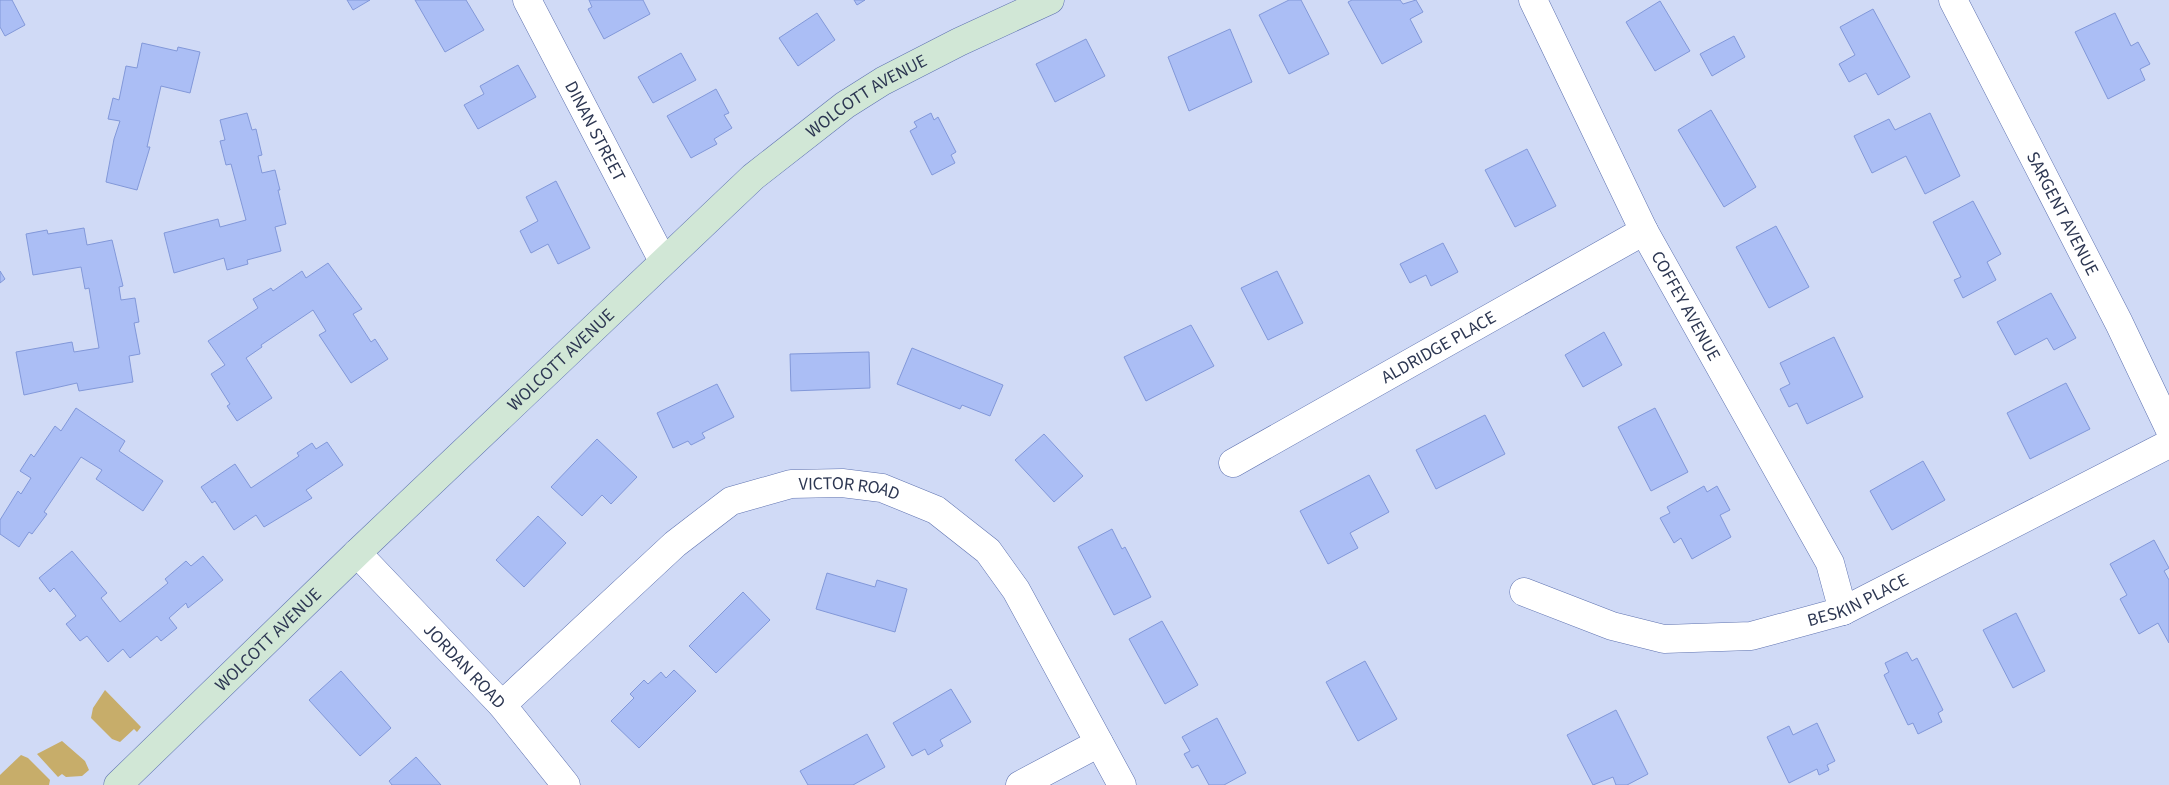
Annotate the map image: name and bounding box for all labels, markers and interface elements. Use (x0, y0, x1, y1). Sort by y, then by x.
street label: WOLCOTT AVENUE (801, 48, 932, 144)
street label: DINAN STREET (558, 77, 632, 186)
street label: SARGENT AVENUE (2020, 147, 2105, 280)
street label: COFFEY AVENUE (1645, 247, 1726, 365)
street label: WOLCOTT AVENUE (502, 303, 620, 417)
street label: ALDRIDGE PLACE (1377, 305, 1501, 390)
street label: VICTOR ROAD (799, 471, 904, 507)
street label: BESKIN PLACE (1805, 568, 1913, 633)
street label: WOLCOTT AVENUE (210, 582, 327, 697)
street label: JORDAN ROAD (417, 618, 511, 715)

